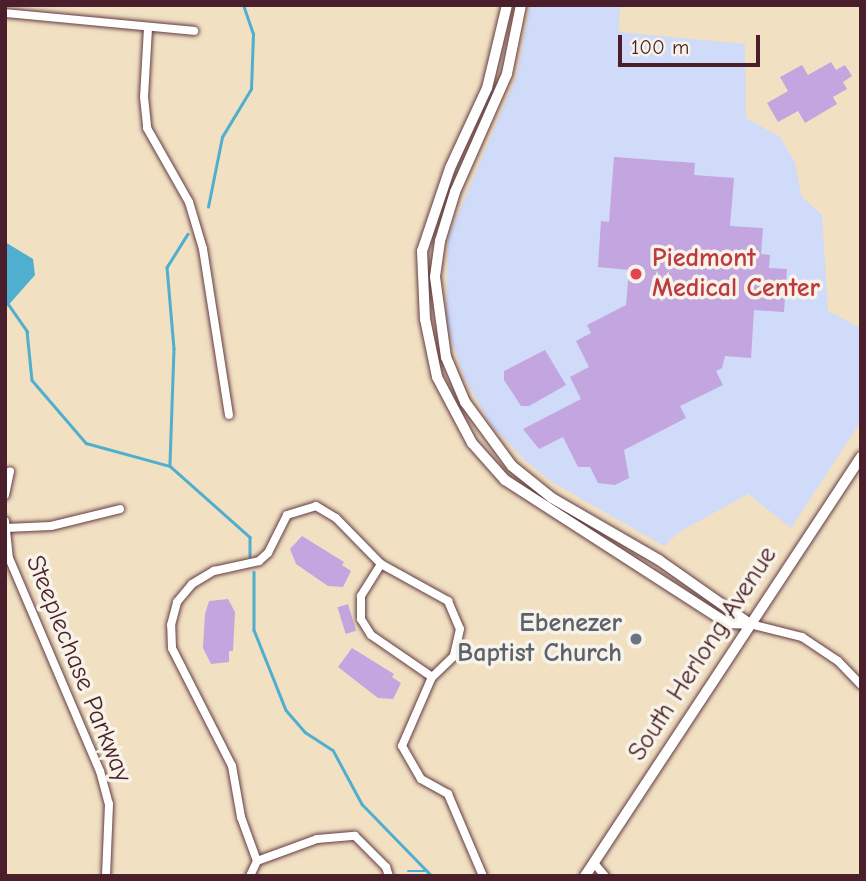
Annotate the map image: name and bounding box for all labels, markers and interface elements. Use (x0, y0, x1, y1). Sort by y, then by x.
scale bar (621, 21, 763, 65)
text: 100 m (631, 35, 689, 59)
place label: Piedmont Medical Center (652, 243, 820, 304)
marker: Piedmont Medical Center (626, 264, 646, 284)
street label: South Herlong Avenue (622, 541, 784, 767)
street label: Steeplechase Parkway (18, 551, 138, 787)
place label: Ebenezer Baptist Church (457, 608, 622, 670)
marker: Ebenezer Baptist Church (628, 631, 644, 647)

